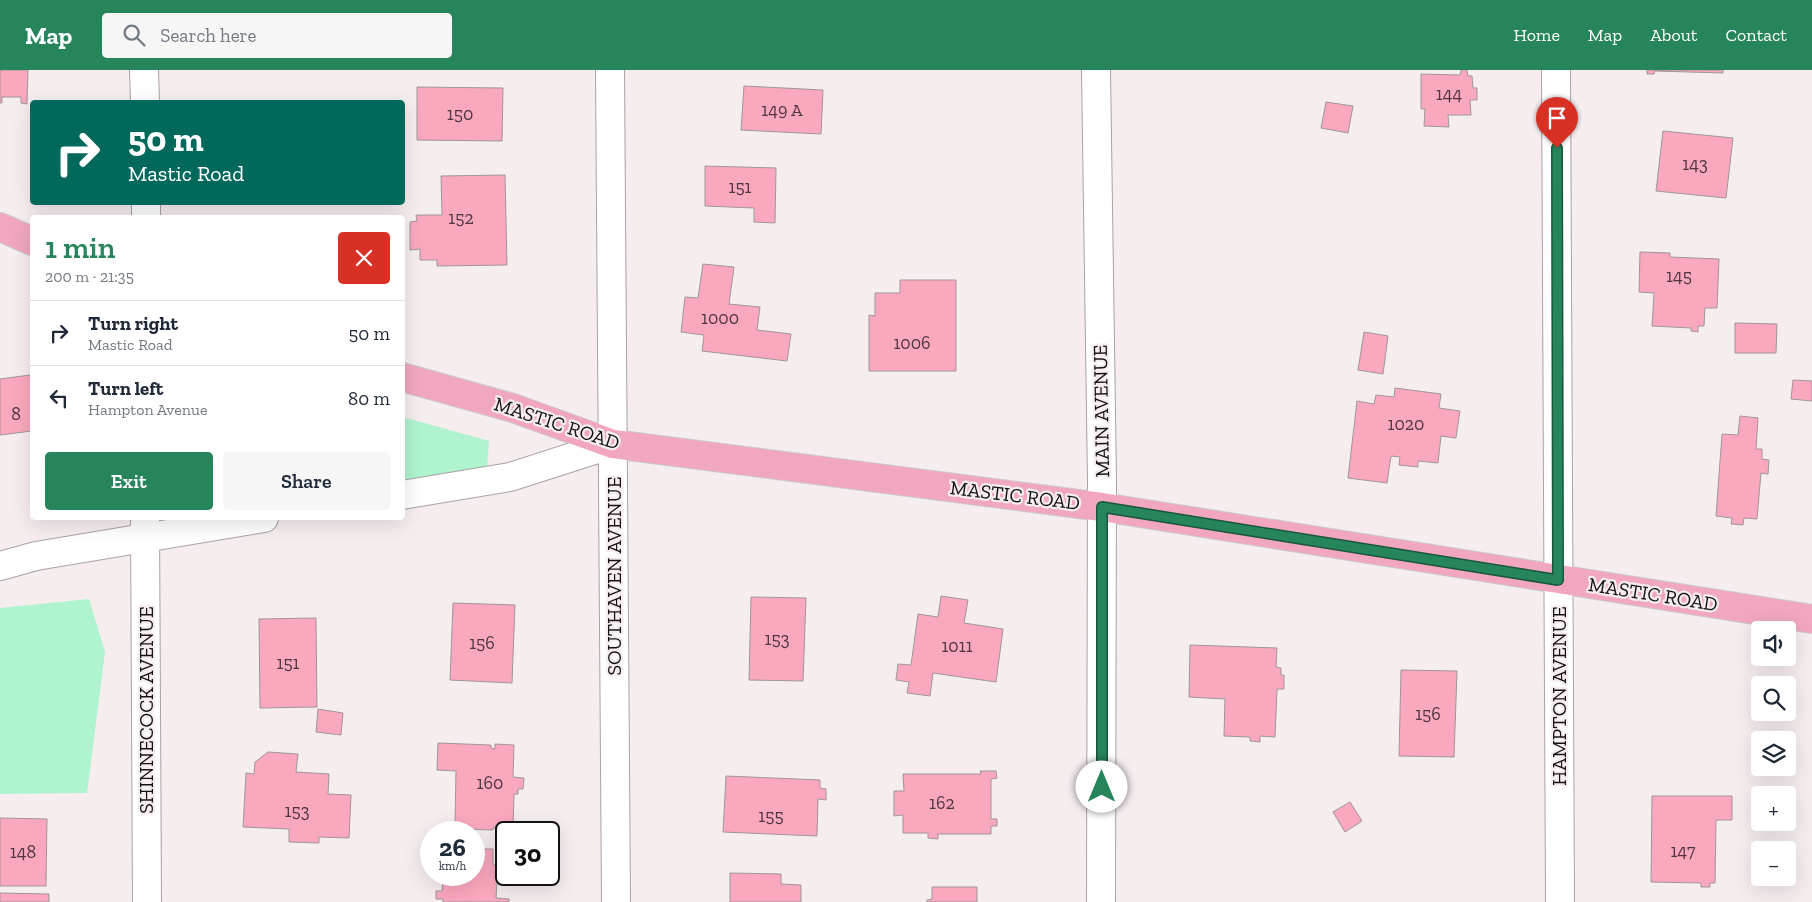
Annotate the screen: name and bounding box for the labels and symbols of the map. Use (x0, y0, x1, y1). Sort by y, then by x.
house number: 144 (1436, 83, 1462, 105)
pin (1536, 97, 1578, 148)
house number: 149 A (761, 99, 803, 121)
house number: 150 (447, 103, 473, 125)
house number: 143 (1682, 153, 1708, 175)
house number: 151 (728, 176, 752, 198)
house number: 152 (448, 207, 474, 229)
house number: 145 (1666, 265, 1692, 287)
house number: 1000 (701, 307, 739, 329)
house number: 1006 (893, 332, 931, 354)
street label: MAIN AVENUE (1088, 344, 1114, 478)
street label: MASTIC ROAD (491, 391, 623, 455)
house number: 8 (11, 403, 21, 425)
house number: 1020 (1388, 413, 1424, 435)
street label: MASTIC ROAD (949, 475, 1081, 515)
street label: SOUTHAVEN AVENUE (602, 476, 626, 676)
street label: MASTIC ROAD (1587, 572, 1719, 616)
street label: SHINNECOCK AVENUE (134, 606, 158, 814)
street label: HAMPTON AVENUE (1547, 606, 1571, 786)
house number: 153 (765, 628, 790, 650)
house number: 156 (469, 632, 495, 654)
house number: 1011 (941, 635, 973, 657)
house number: 151 (276, 652, 300, 674)
house number: 156 (1415, 703, 1441, 725)
position arrow (1075, 760, 1127, 812)
house number: 160 (477, 772, 503, 794)
house number: 162 (929, 792, 955, 814)
house number: 153 (285, 800, 310, 822)
house number: 155 (758, 805, 784, 827)
speed limit sign: 30 (495, 821, 560, 886)
house number: 147 (1671, 840, 1696, 862)
house number: 148 (10, 841, 36, 863)

